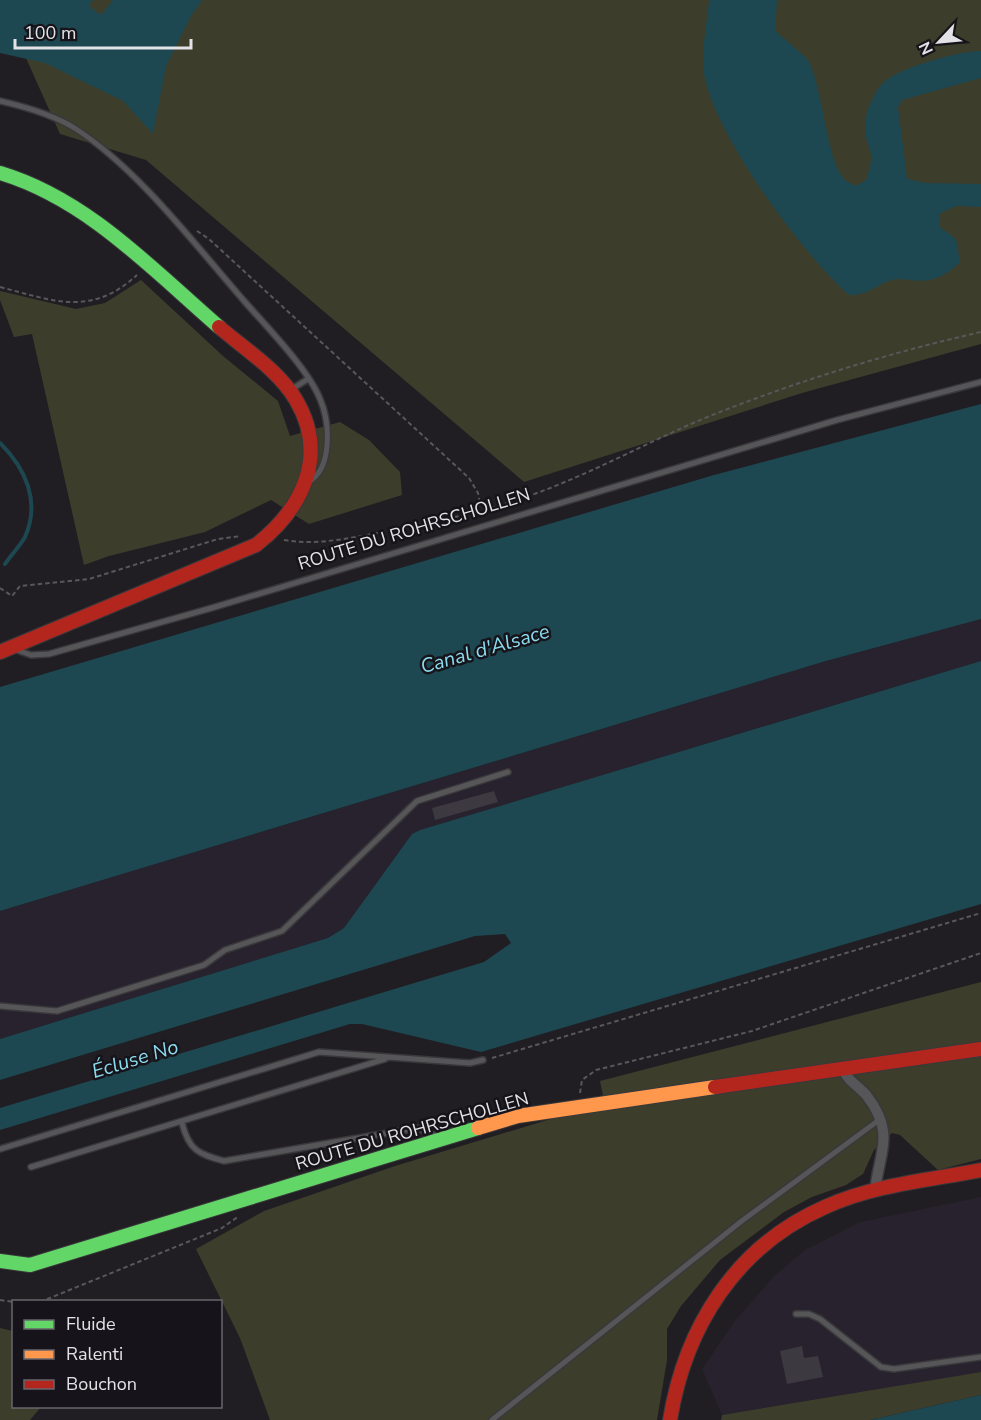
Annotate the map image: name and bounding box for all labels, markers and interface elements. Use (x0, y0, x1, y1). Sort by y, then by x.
scale bar (15, 12, 190, 50)
north arrow (909, 12, 969, 72)
text: 100 m (24, 21, 76, 45)
text: N (914, 38, 939, 58)
street label: ROUTE DU ROHRSCHOLLEN (295, 482, 533, 576)
water label: Canal d'Alsace (417, 618, 553, 680)
water label: Écluse No (88, 1033, 182, 1085)
street label: ROUTE DU ROHRSCHOLLEN (293, 1086, 531, 1176)
legend (12, 1300, 222, 1408)
text: Fluide (66, 1312, 116, 1336)
text: Ralenti (66, 1342, 123, 1366)
text: Bouchon (66, 1372, 137, 1396)

